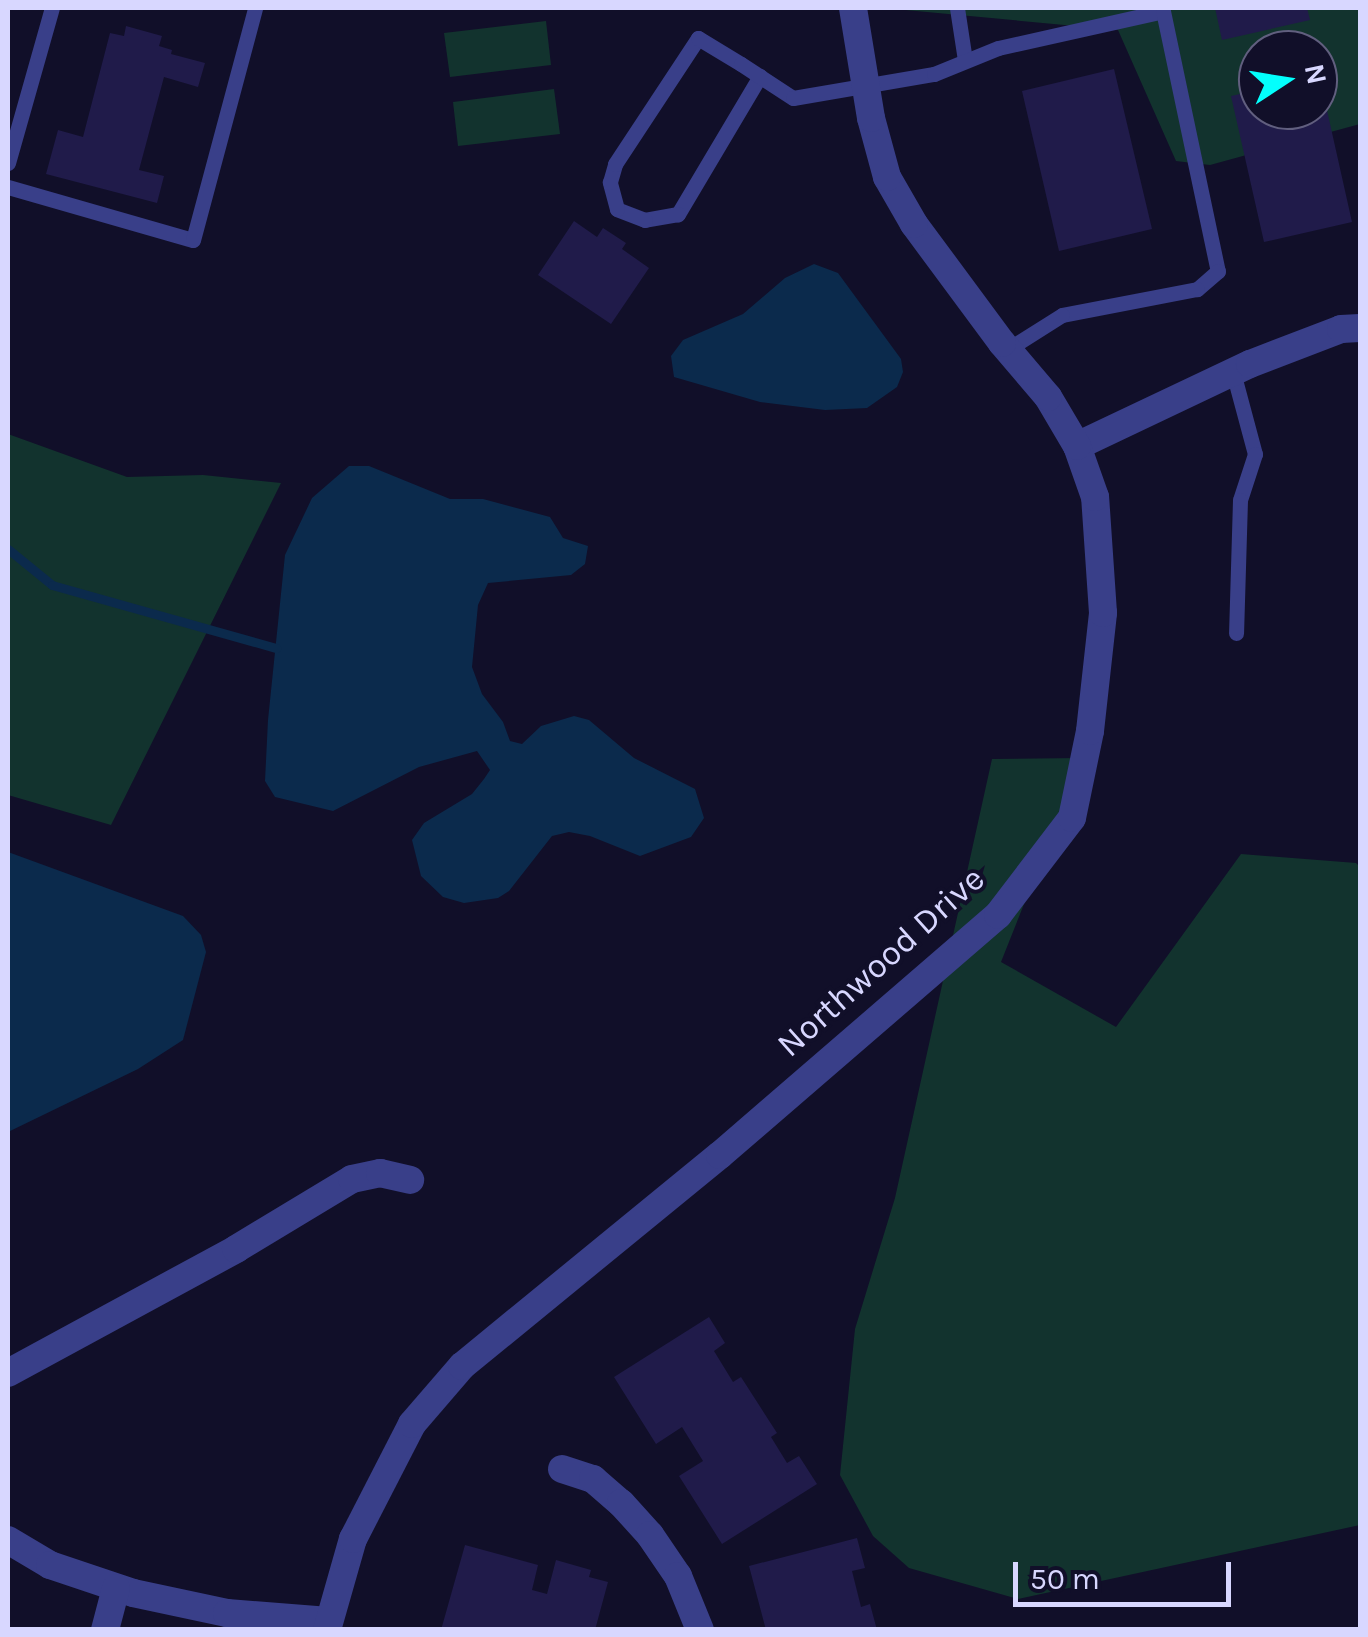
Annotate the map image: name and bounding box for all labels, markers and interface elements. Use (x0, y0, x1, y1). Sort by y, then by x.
north arrow (1238, 30, 1338, 130)
text: N (1298, 61, 1334, 87)
street label: Northwood Drive (769, 858, 993, 1066)
scale bar (1018, 1542, 1236, 1604)
text: 50 m (1030, 1561, 1100, 1597)

